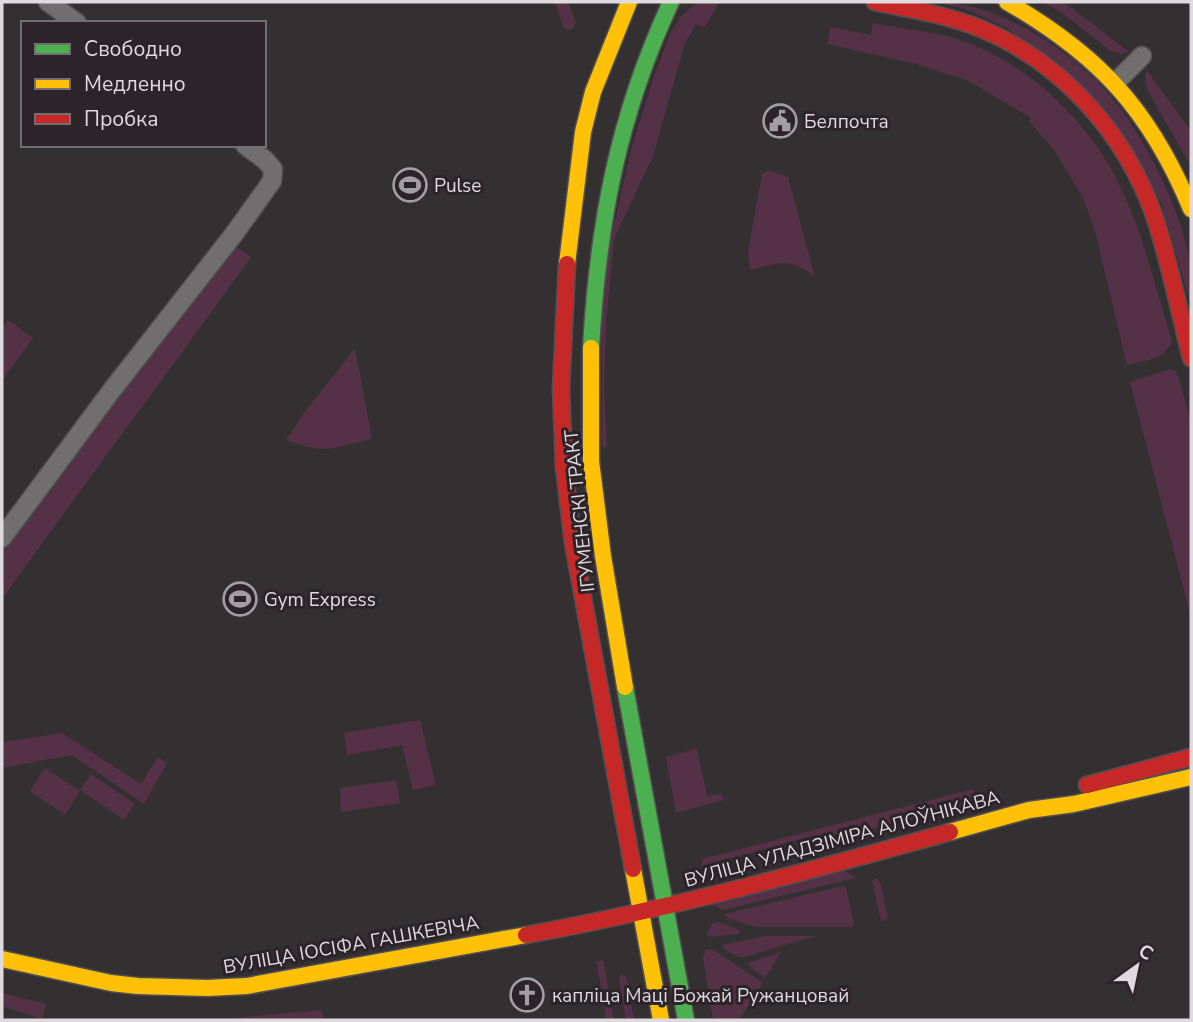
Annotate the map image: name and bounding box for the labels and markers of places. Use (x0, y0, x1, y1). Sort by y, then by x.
public building icon: Белпочта (761, 102, 799, 140)
place label: Белпочта (804, 109, 889, 135)
sports icon: Pulse (391, 166, 429, 204)
place label: Pulse (434, 173, 481, 199)
sports icon: Gym Express (221, 580, 259, 618)
place label: Gym Express (264, 587, 376, 613)
church icon: капліца Маці Божай Ружанцовай (508, 976, 546, 1014)
place label: капліца Маці Божай Ружанцовай (552, 983, 849, 1009)

